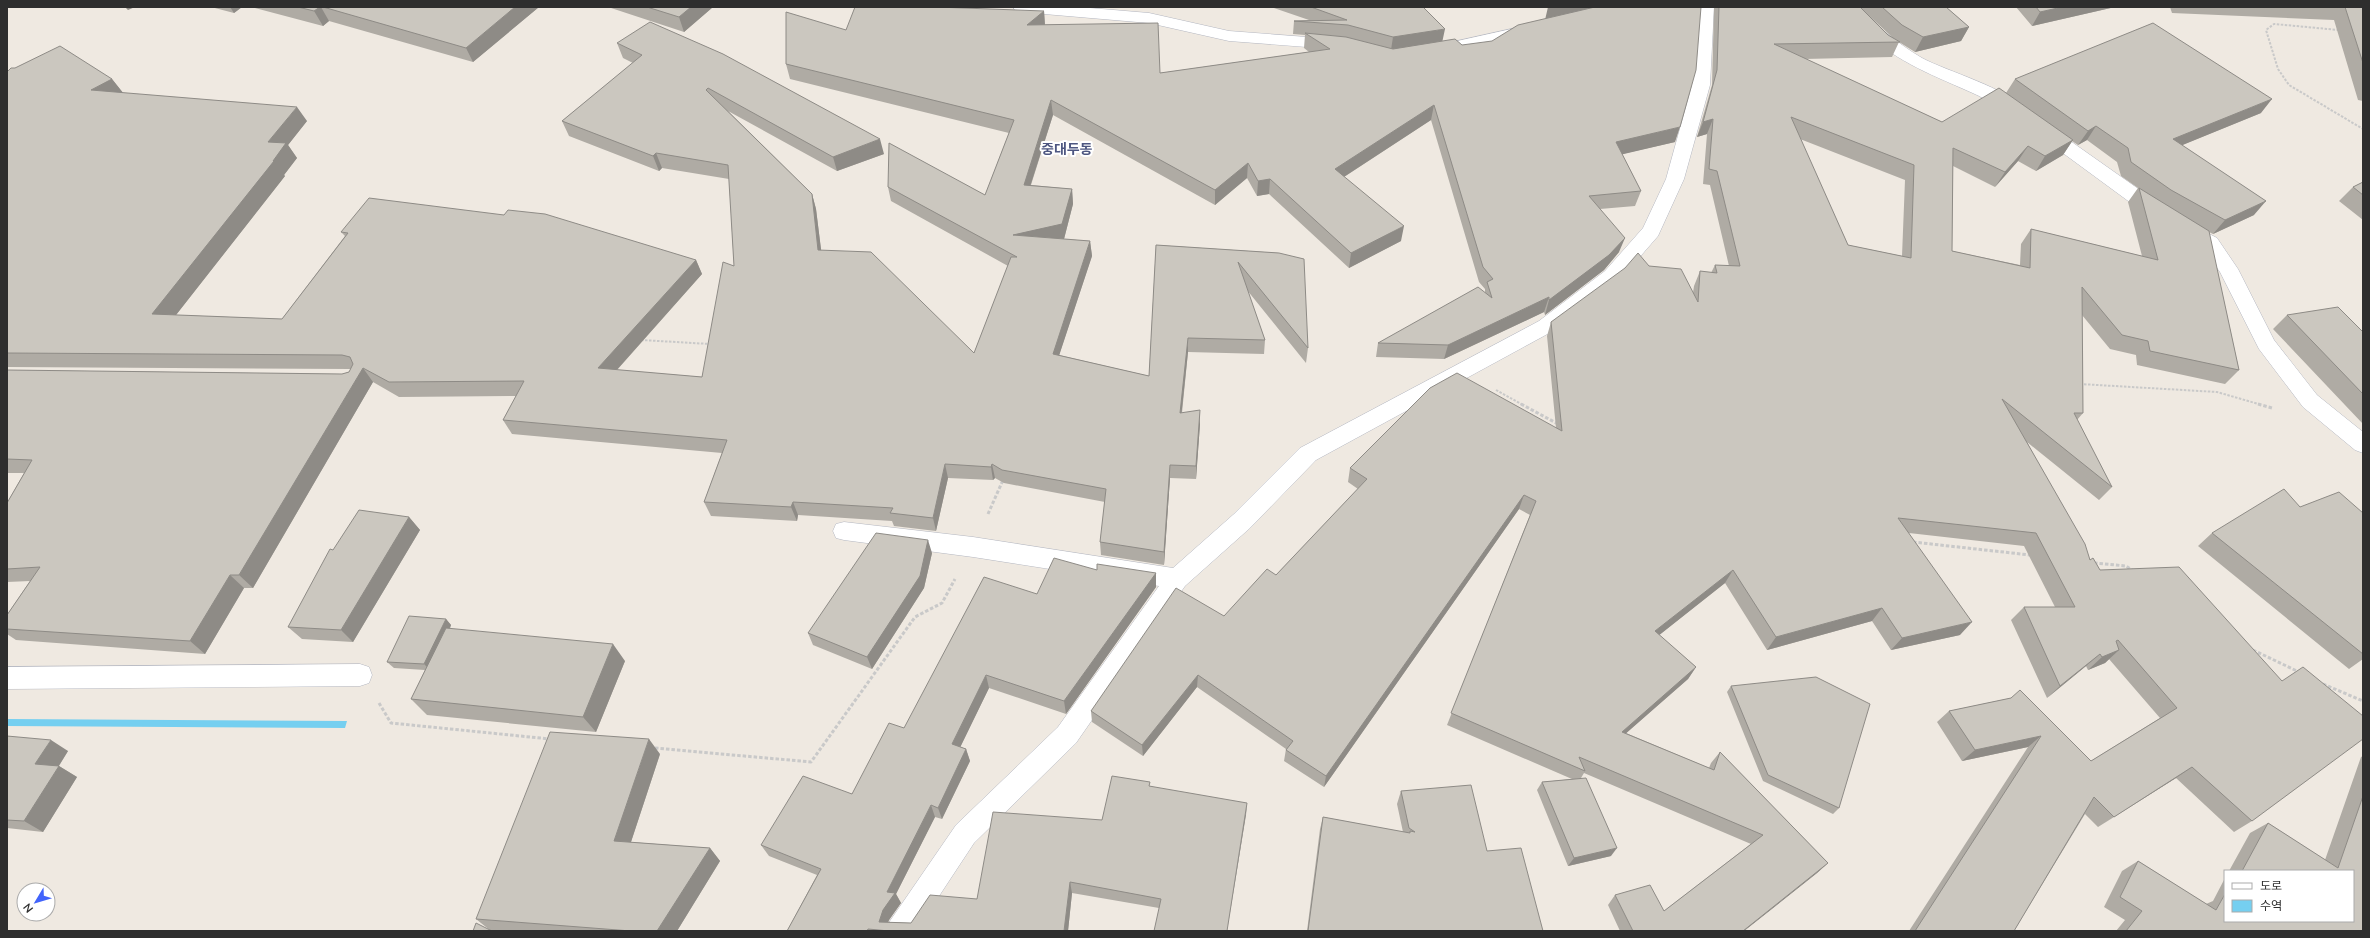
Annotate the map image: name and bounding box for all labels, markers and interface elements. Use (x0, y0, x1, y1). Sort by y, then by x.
district label: 중대두동 (1041, 140, 1093, 158)
legend (2224, 870, 2354, 922)
text: 도로 (2260, 878, 2282, 893)
north arrow (16, 882, 56, 922)
text: 수역 (2260, 898, 2282, 913)
text: N (20, 901, 36, 916)

